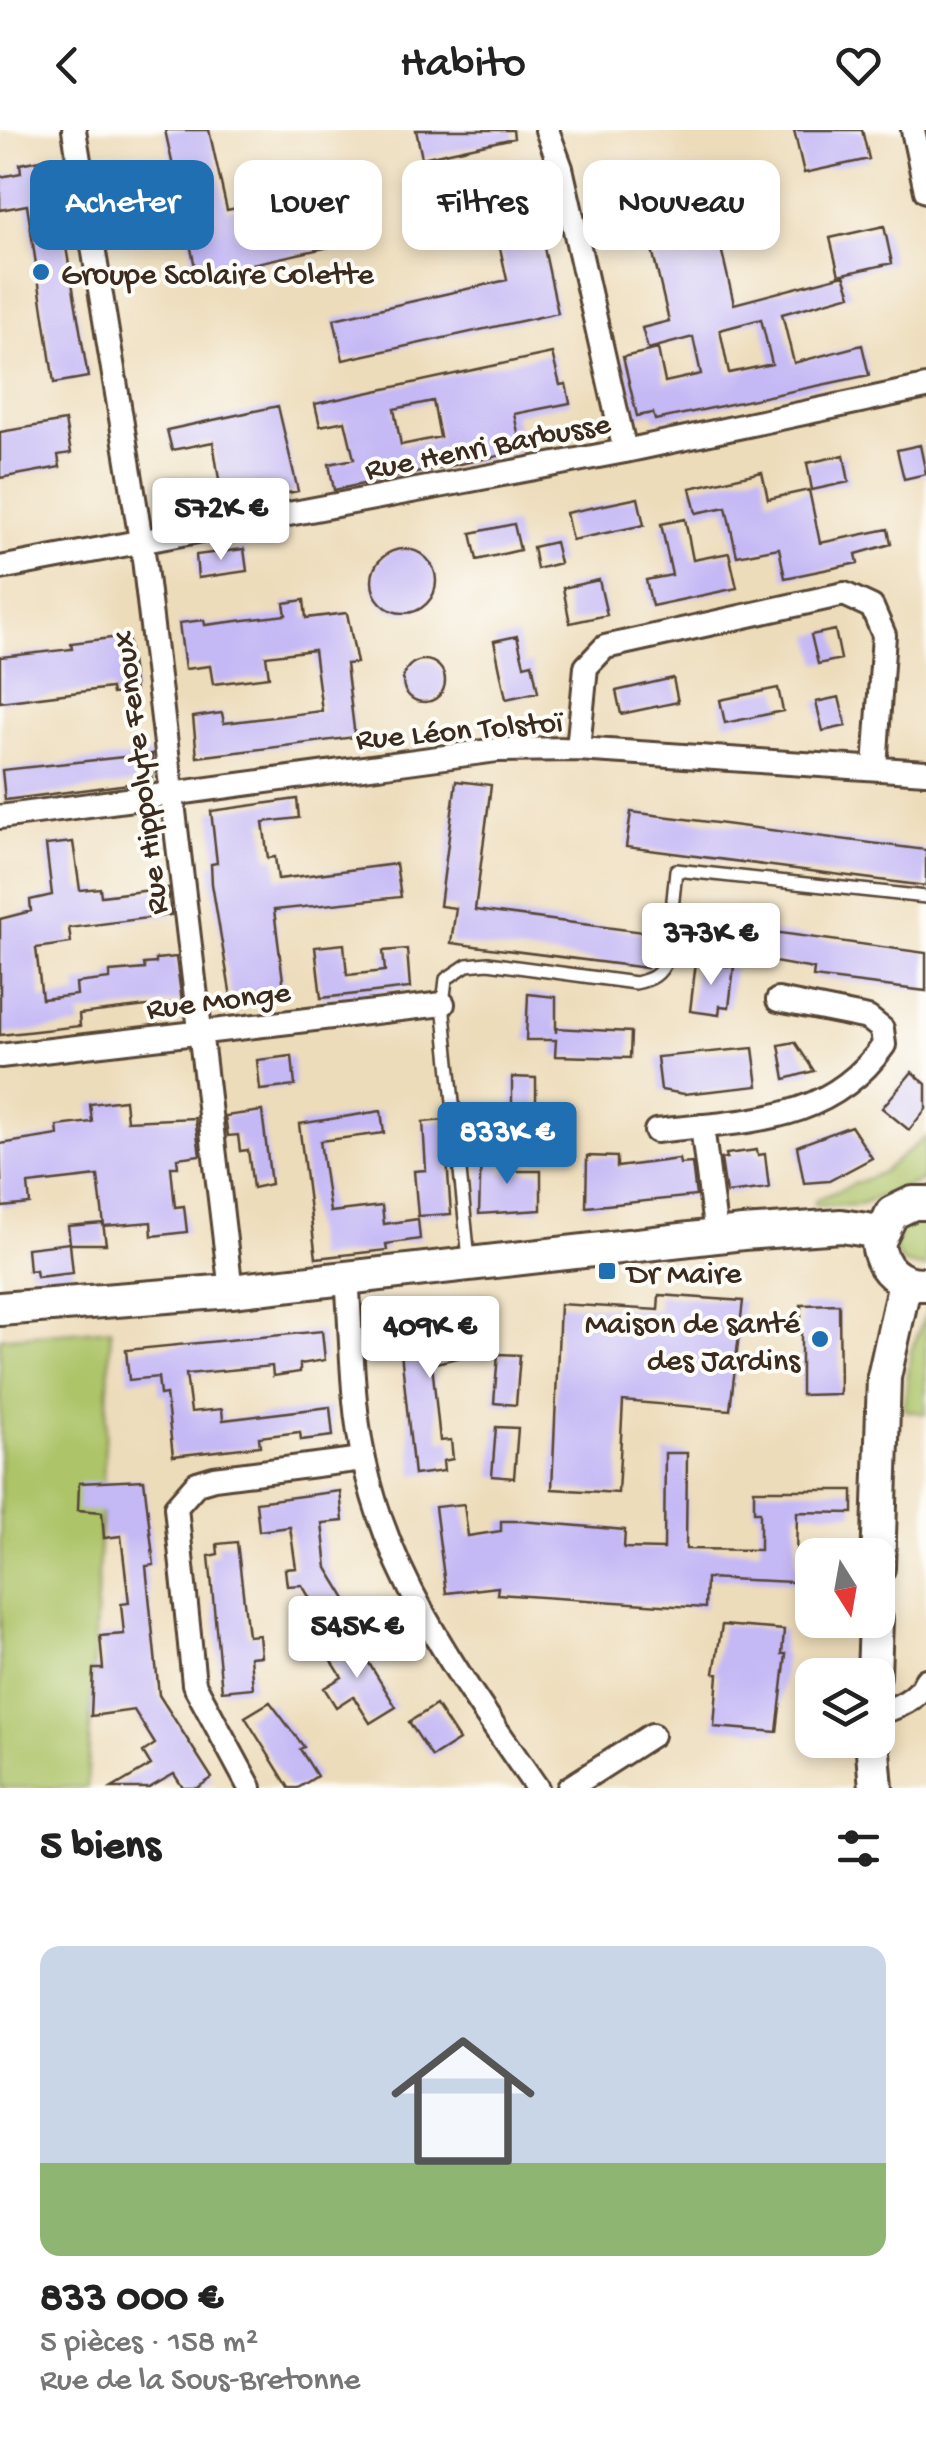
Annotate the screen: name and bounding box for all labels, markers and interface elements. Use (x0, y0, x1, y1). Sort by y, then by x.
icon: back (40, 38, 95, 93)
icon: heart (831, 38, 886, 93)
text: Habito (400, 39, 526, 92)
chip: Acheter (30, 160, 214, 250)
chip: Louer (234, 160, 382, 250)
chip: Filtres (402, 160, 563, 250)
chip: Nouveau (583, 160, 780, 250)
place label: Groupe Scolaire Colette (61, 258, 374, 296)
marker: Groupe Scolaire Colette (30, 261, 52, 283)
street label: Rue Henri Barbusse (362, 406, 614, 491)
pin: 572K € (140, 478, 302, 563)
text: 572K € (174, 491, 268, 529)
street label: Rue Hippolyte Fenoux (107, 628, 179, 916)
street label: Rue Léon Tolstoï (354, 705, 567, 761)
pin: 373K € (630, 903, 792, 988)
text: 373K € (664, 916, 758, 954)
street label: Rue Monge (145, 975, 293, 1031)
pin: 833K € (426, 1102, 588, 1187)
text: 833K € (460, 1115, 555, 1153)
place label: Dr Maire (625, 1257, 742, 1295)
marker: Dr Maire (596, 1260, 618, 1282)
pin: 409K € (349, 1296, 511, 1381)
place label: Maison de santé des Jardins (585, 1307, 801, 1382)
text: 409K € (383, 1309, 477, 1347)
marker: Maison de santé des Jardins (809, 1328, 831, 1350)
north arrow (795, 1538, 895, 1638)
map controls (795, 1538, 895, 1758)
pin: 545K € (276, 1596, 438, 1681)
text: 545K € (310, 1609, 404, 1647)
button: layers (795, 1658, 895, 1758)
icon: filters (831, 1821, 886, 1876)
text: 5 biens (40, 1824, 160, 1873)
icon: home (373, 2011, 553, 2191)
text: 833 000 € (40, 2276, 223, 2325)
text: 5 pièces · 158 m² (40, 2325, 258, 2363)
text: Rue de la Sous-Bretonne (40, 2363, 360, 2401)

